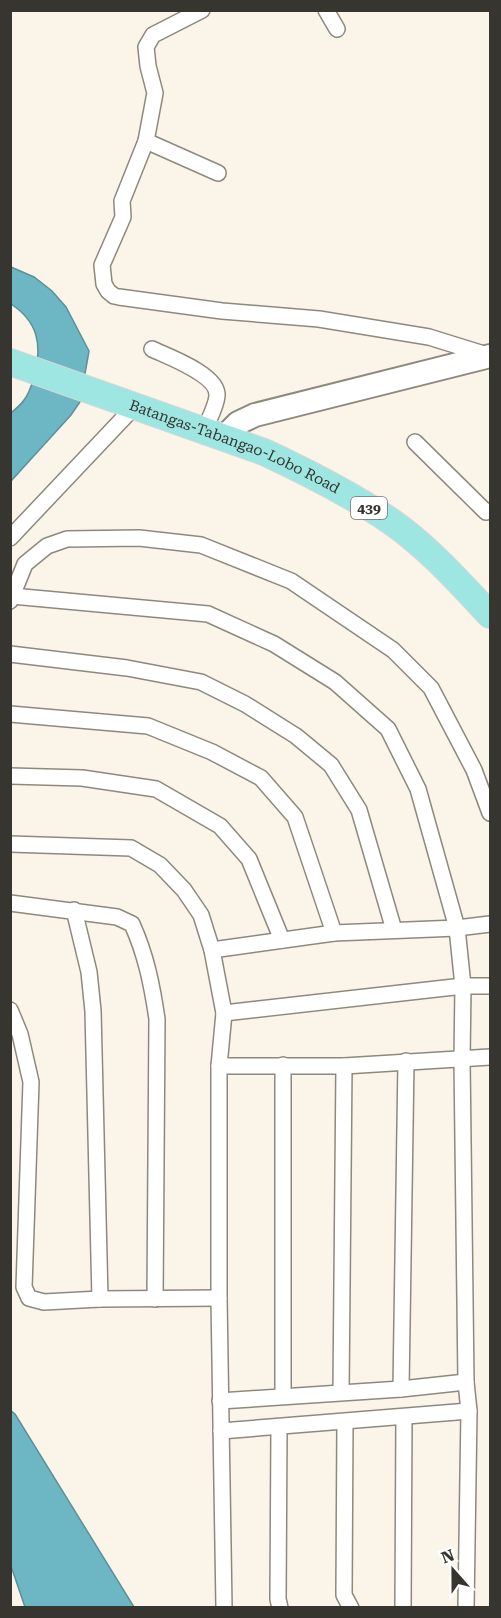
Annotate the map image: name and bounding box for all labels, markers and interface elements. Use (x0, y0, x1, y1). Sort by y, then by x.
street label: Batangas-Tabangao-Lobo Road (127, 396, 343, 498)
road number: 439 (351, 497, 387, 519)
north arrow (423, 1540, 483, 1600)
text: N (439, 1545, 457, 1568)

